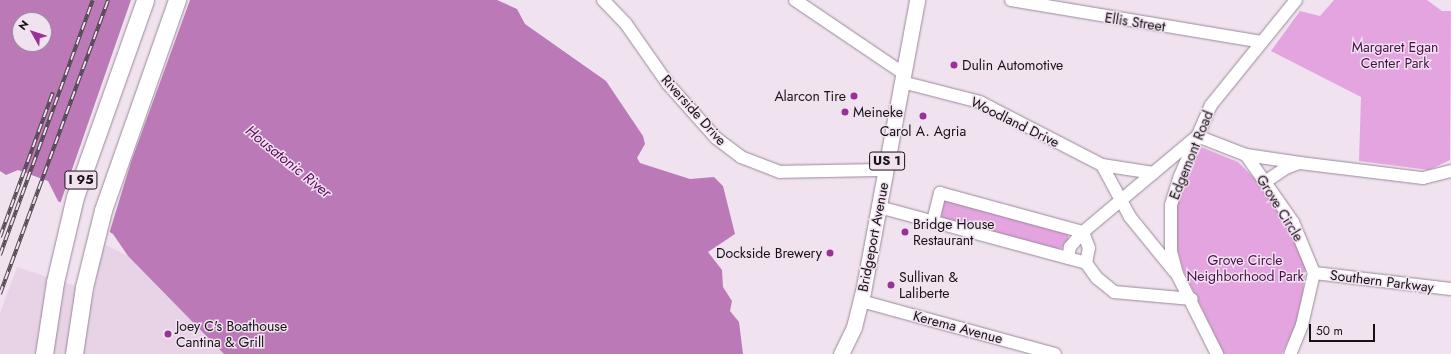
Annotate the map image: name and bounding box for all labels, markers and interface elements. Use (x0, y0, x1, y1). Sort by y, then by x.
street label: Ellis Street (1104, 9, 1166, 35)
north arrow (12, 12, 52, 52)
text: N (14, 17, 32, 34)
park label: Margaret Egan Center Park (1352, 39, 1438, 72)
place label: Dulin Automotive (962, 57, 1063, 73)
marker: Dulin Automotive (949, 60, 959, 70)
street label: Riverside Drive (658, 71, 730, 149)
place label: Alarcon Tire (774, 88, 846, 104)
marker: Alarcon Tire (849, 91, 859, 101)
street label: Woodland Drive (968, 93, 1062, 151)
place label: Meineke (853, 104, 903, 120)
marker: Meineke (840, 107, 850, 117)
street label: Edgemont Road (1166, 108, 1216, 202)
marker: Carol A. Agria (918, 111, 928, 121)
water label: Housatonic River (242, 122, 334, 202)
place label: Carol A. Agria (880, 123, 966, 139)
road number: US 1 (869, 150, 905, 172)
road number: I 95 (64, 169, 98, 191)
street label: Grove Circle (1253, 172, 1307, 244)
street label: Bridgeport Avenue (854, 181, 892, 293)
place label: Bridge House Restaurant (913, 216, 994, 248)
marker: Bridge House Restaurant (900, 227, 910, 237)
place label: Dockside Brewery (716, 245, 822, 261)
marker: Dockside Brewery (825, 248, 835, 258)
park label: Grove Circle Neighborhood Park (1186, 252, 1304, 284)
street label: Southern Parkway (1329, 266, 1435, 296)
place label: Sullivan & Laliberte (899, 269, 958, 302)
marker: Sullivan & Laliberte (886, 280, 896, 290)
street label: Kerema Avenue (911, 307, 1005, 347)
scale bar (1311, 316, 1377, 342)
place label: Joey C's Boathouse Cantina & Grill (176, 318, 287, 350)
text: 50 m (1316, 322, 1343, 340)
marker: Joey C's Boathouse Cantina & Grill (163, 329, 173, 339)

